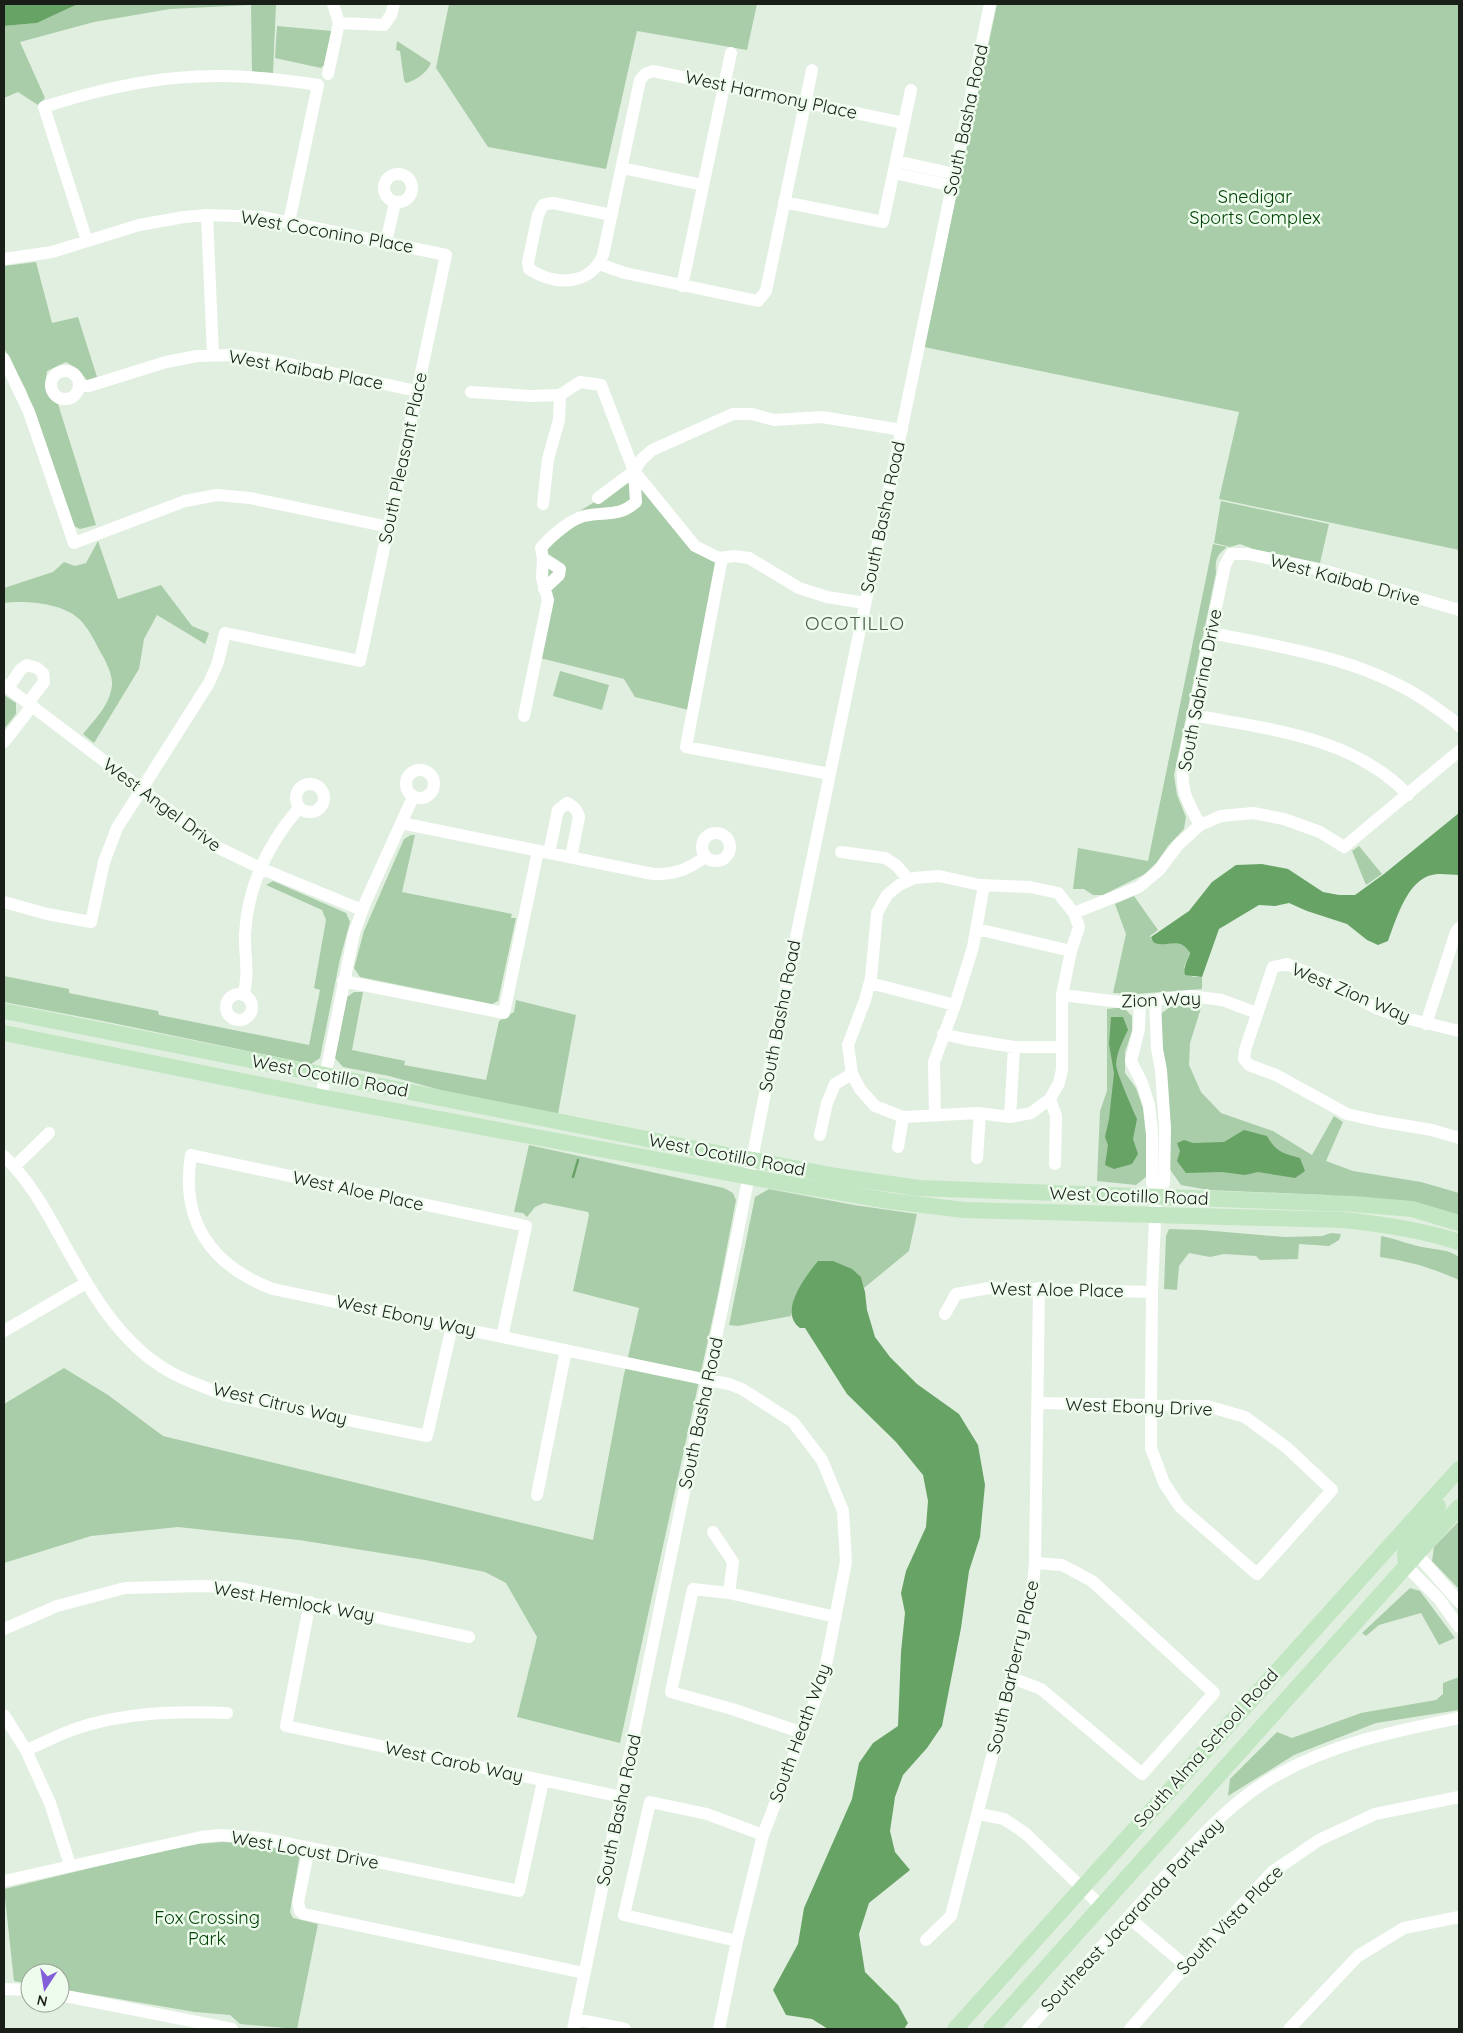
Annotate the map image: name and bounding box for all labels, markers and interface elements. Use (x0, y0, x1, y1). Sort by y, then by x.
street label: South Basha Road (938, 42, 993, 198)
street label: West Harmony Place (683, 65, 859, 124)
park label: Snedigar Sports Complex (1189, 185, 1321, 229)
street label: West Coconino Place (239, 205, 415, 258)
street label: West Kaibab Place (227, 345, 385, 394)
street label: South Pleasant Place (373, 370, 432, 546)
street label: South Basha Road (855, 439, 910, 595)
street label: West Kaibab Drive (1267, 548, 1423, 611)
street label: South Sabrina Drive (1173, 607, 1227, 773)
district label: OCOTILLO (805, 611, 905, 635)
street label: West Angel Drive (99, 753, 226, 857)
street label: South Basha Road (754, 938, 806, 1094)
street label: West Zion Way (1288, 957, 1414, 1028)
street label: Zion Way (1121, 987, 1201, 1012)
street label: West Ocotillo Road (250, 1049, 411, 1102)
street label: West Ocotillo Road (647, 1128, 808, 1181)
street label: West Aloe Place (290, 1165, 426, 1216)
street label: West Ocotillo Road (1049, 1181, 1209, 1210)
street label: West Aloe Place (990, 1277, 1124, 1302)
street label: West Ebony Way (334, 1289, 478, 1342)
street label: South Basha Road (673, 1335, 728, 1491)
street label: West Citrus Way (211, 1377, 350, 1430)
street label: West Ebony Drive (1065, 1392, 1213, 1421)
street label: West Hemlock Way (212, 1576, 377, 1627)
street label: South Barberry Place (981, 1578, 1044, 1756)
street label: South Heath Way (764, 1660, 835, 1805)
street label: South Alma School Road (1128, 1664, 1283, 1832)
street label: South Basha Road (591, 1732, 646, 1888)
street label: West Carob Way (383, 1736, 525, 1787)
street label: Southeast Jacaranda Parkway (1036, 1813, 1228, 2017)
street label: West Locust Drive (229, 1825, 381, 1874)
street label: South Vista Place (1171, 1860, 1288, 1979)
park label: Fox Crossing Park (154, 1906, 260, 1950)
north arrow (20, 1963, 70, 2013)
text: N (35, 1991, 49, 2011)

